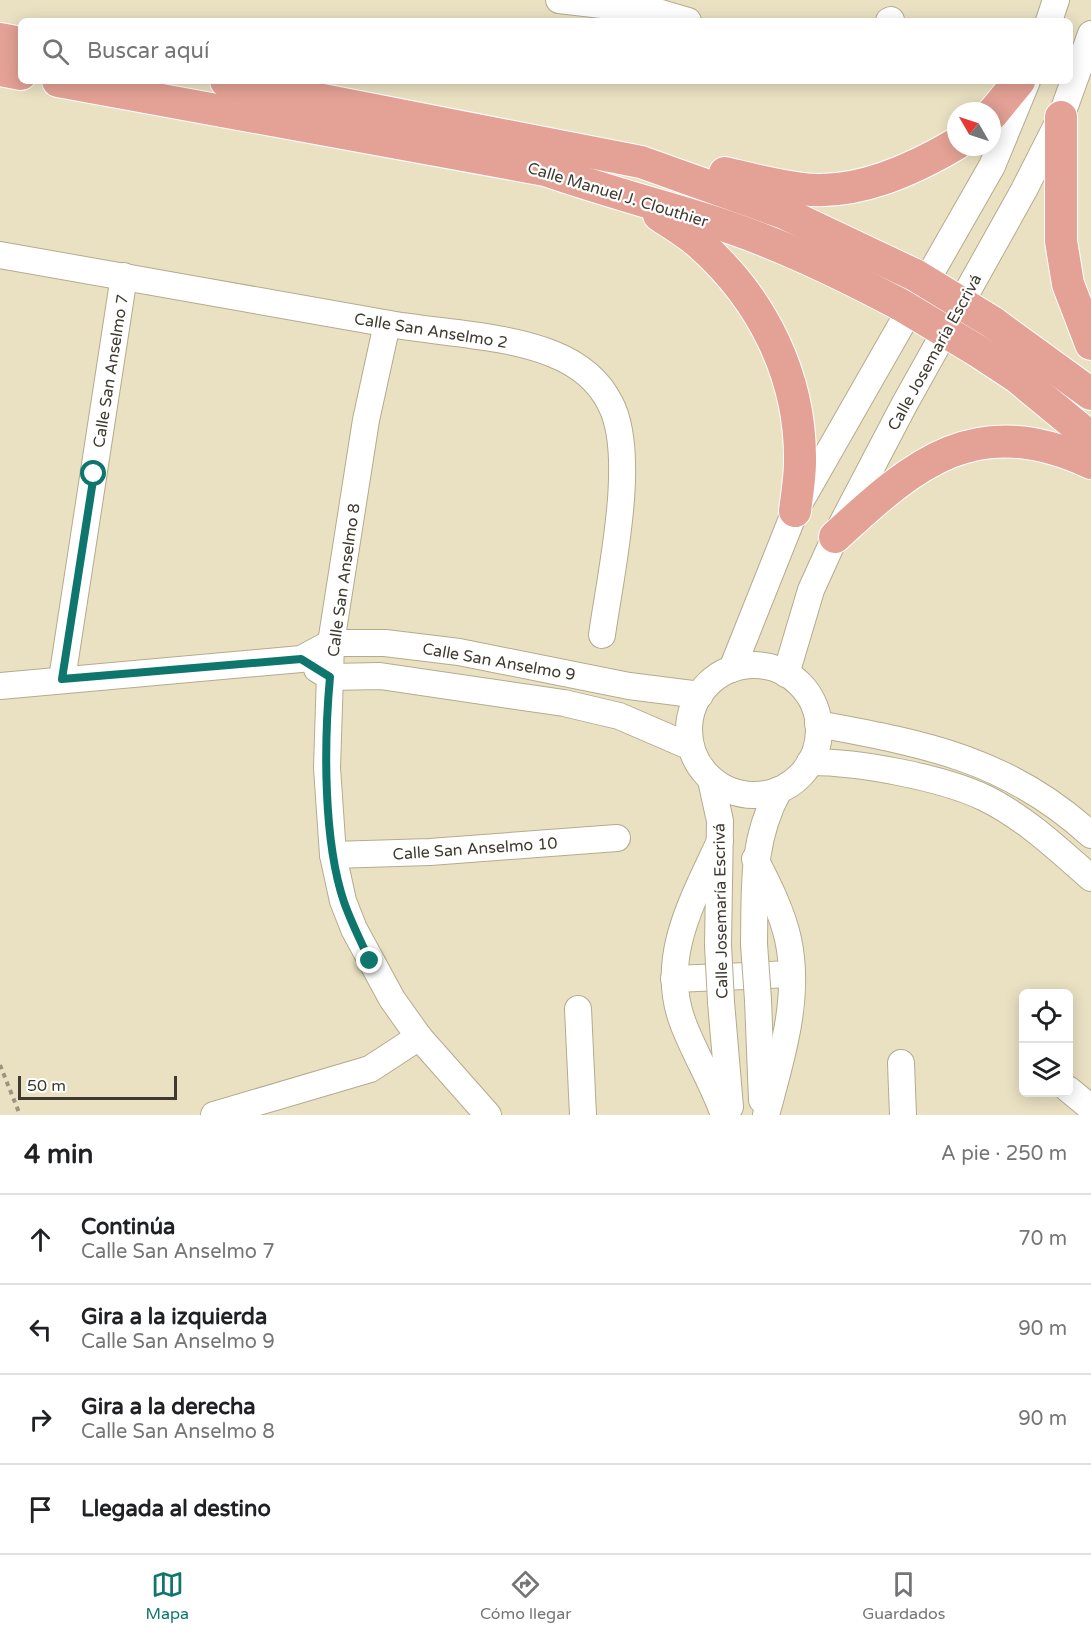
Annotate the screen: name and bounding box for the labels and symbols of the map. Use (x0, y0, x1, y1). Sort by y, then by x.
north arrow (947, 102, 1001, 156)
street label: Calle Manuel J. Clouthier (525, 158, 711, 232)
street label: Calle Josemaría Escrivá (883, 271, 986, 434)
street label: Calle San Anselmo 7 (89, 293, 133, 449)
street label: Calle San Anselmo 2 (353, 309, 509, 353)
route start (80, 460, 106, 486)
street label: Calle San Anselmo 8 (323, 502, 365, 658)
street label: Calle San Anselmo 9 (421, 639, 577, 685)
street label: Calle Josemaría Escrivá (709, 823, 733, 999)
street label: Calle San Anselmo 10 (392, 833, 558, 865)
route end (356, 947, 382, 973)
scale bar (18, 1073, 177, 1100)

